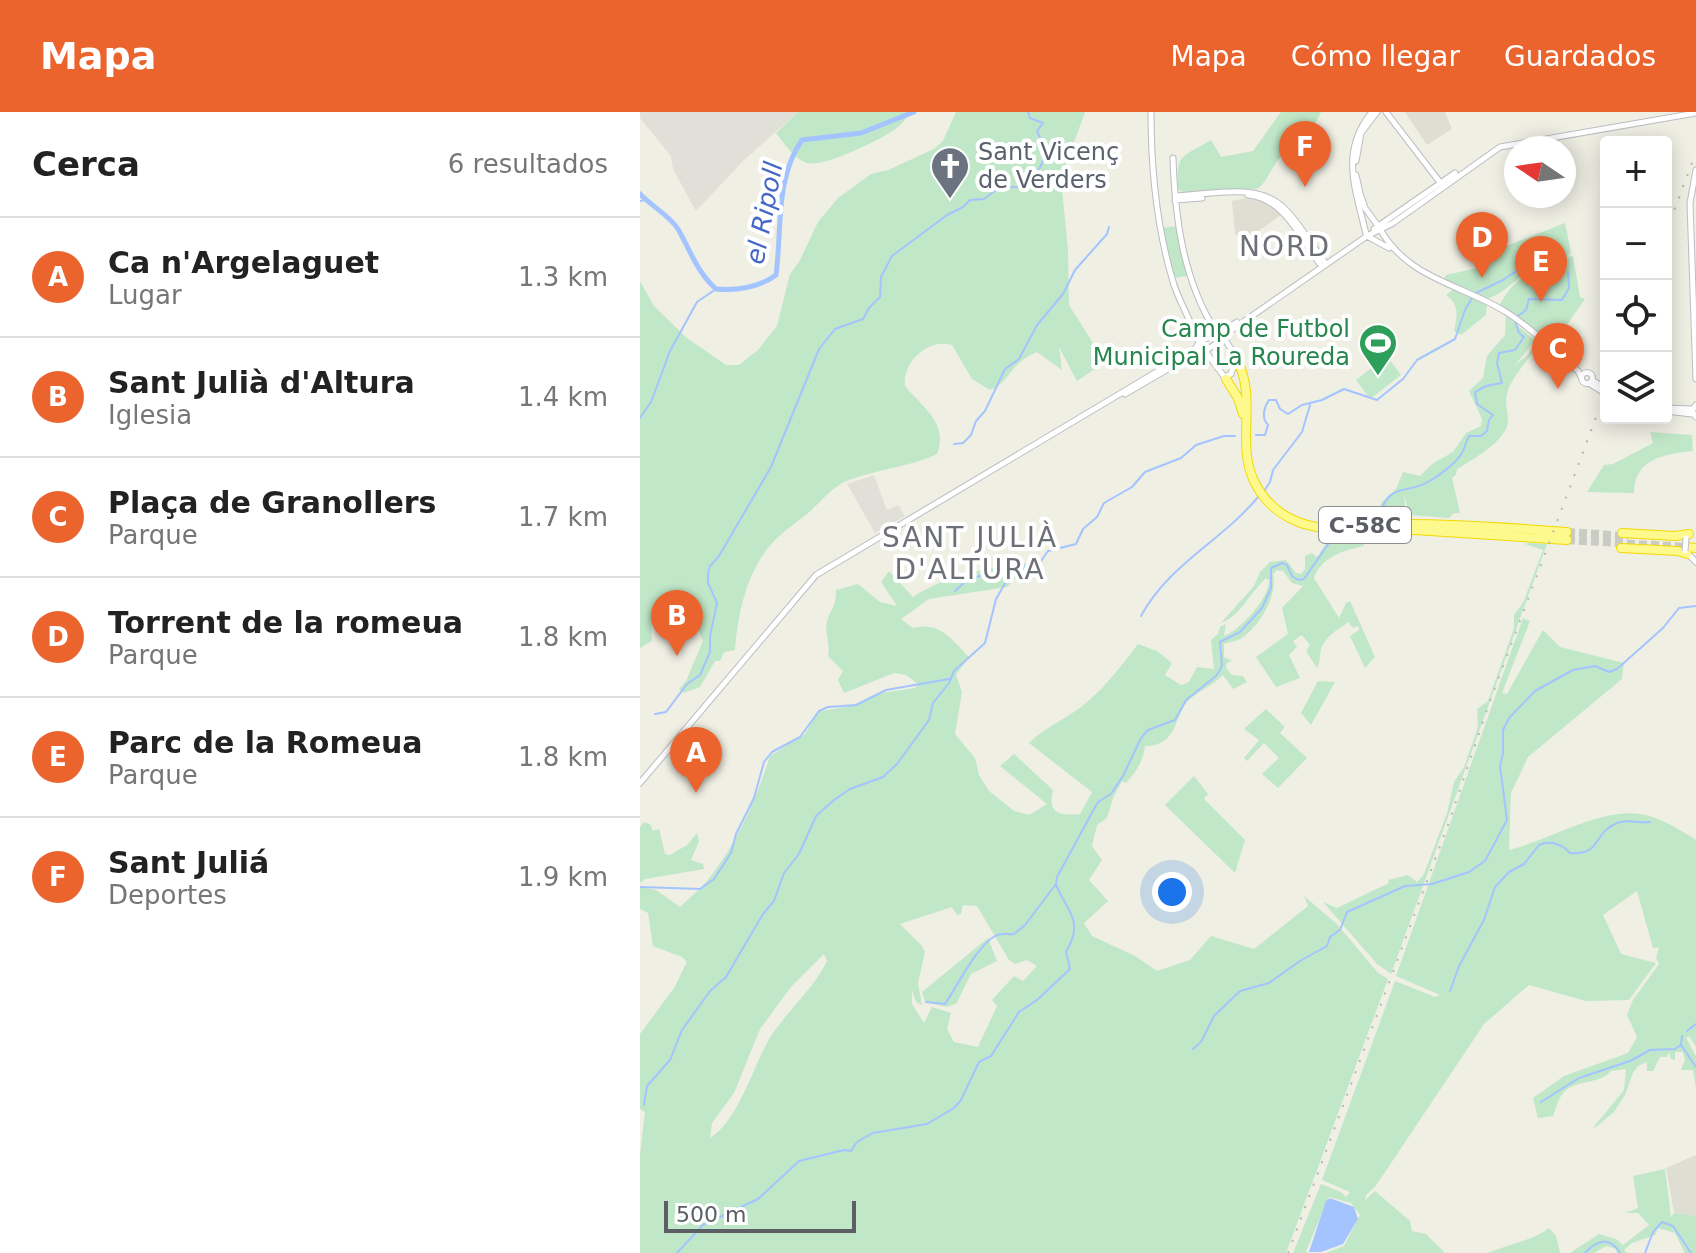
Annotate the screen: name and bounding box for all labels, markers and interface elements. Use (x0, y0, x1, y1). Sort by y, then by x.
text: Mapa (40, 34, 156, 78)
text: Mapa (1170, 40, 1247, 73)
text: Cómo llegar (1291, 40, 1460, 73)
text: Guardados (1504, 40, 1656, 73)
pin: F (1279, 121, 1331, 187)
north arrow (1504, 136, 1576, 208)
map controls (1600, 136, 1672, 424)
button: + (1600, 136, 1672, 208)
place label: Sant Vicenç de Verders (978, 138, 1119, 194)
text: Cerca (32, 144, 140, 184)
church icon: Sant Vicenç de Verders (929, 145, 971, 200)
text: 6 resultados (448, 149, 608, 179)
water label: el Ripoll (739, 159, 789, 267)
button: − (1600, 208, 1672, 280)
pin: D (1456, 212, 1508, 278)
district label: NORD (1239, 230, 1331, 263)
pin: E (1515, 236, 1567, 302)
text: Ca n'Argelaguet (108, 245, 379, 280)
text: A (48, 262, 68, 292)
text: 1.3 km (518, 262, 608, 292)
text: Lugar (108, 280, 182, 310)
button: locate (1600, 280, 1672, 352)
place label: Camp de Futbol Municipal La Roureda (1093, 315, 1350, 371)
sports icon: Camp de Futbol Municipal La Roureda (1357, 322, 1399, 377)
pin: C (1532, 323, 1584, 389)
button: layers (1600, 352, 1672, 424)
text: Sant Julià d'Altura (108, 365, 415, 400)
text: B (48, 382, 68, 412)
text: 1.4 km (518, 382, 608, 412)
text: Iglesia (108, 400, 192, 430)
text: Plaça de Granollers (108, 485, 436, 520)
text: C (48, 502, 68, 532)
text: 1.7 km (518, 502, 608, 532)
road number: C-58C (1319, 507, 1411, 543)
text: Parque (108, 520, 198, 550)
district label: SANT JULIÀ D'ALTURA (882, 520, 1058, 586)
pin: B (651, 590, 703, 656)
text: Torrent de la romeua (108, 605, 463, 640)
text: D (47, 622, 69, 652)
text: 1.8 km (518, 622, 608, 652)
text: Parque (108, 640, 198, 670)
text: Parc de la Romeua (108, 725, 423, 760)
pin: A (670, 727, 722, 793)
text: E (49, 742, 67, 772)
text: 1.8 km (518, 742, 608, 772)
text: Parque (108, 760, 198, 790)
text: Sant Juliá (108, 845, 269, 880)
text: F (49, 862, 67, 892)
text: 1.9 km (518, 862, 608, 892)
your location (1152, 872, 1192, 912)
text: Deportes (108, 880, 227, 910)
scale bar (664, 1197, 856, 1233)
text: 500 m (676, 1202, 746, 1227)

